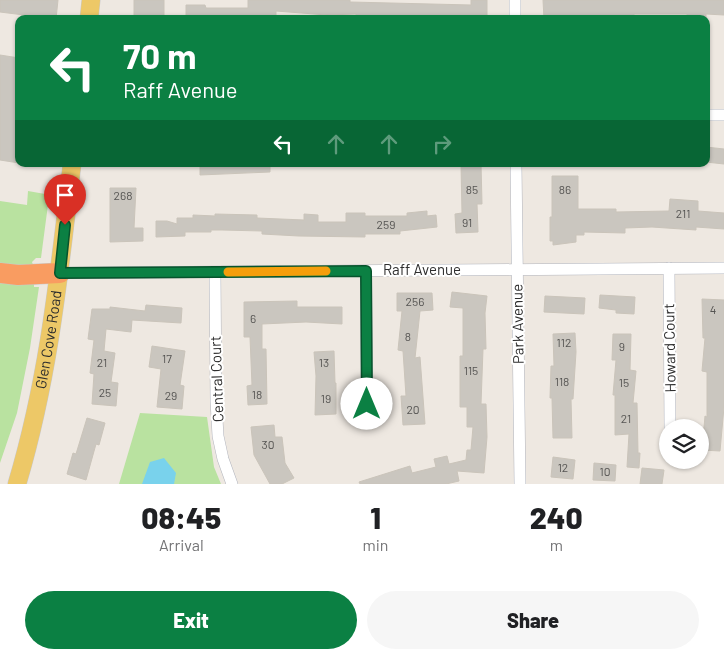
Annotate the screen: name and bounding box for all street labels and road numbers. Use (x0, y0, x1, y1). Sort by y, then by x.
street label: Raff Avenue (383, 260, 461, 278)
street label: Park Avenue (507, 284, 527, 364)
street label: Glen Cove Road (31, 289, 65, 390)
street label: Howard Court (659, 303, 679, 393)
street label: Central Court (205, 335, 227, 423)

